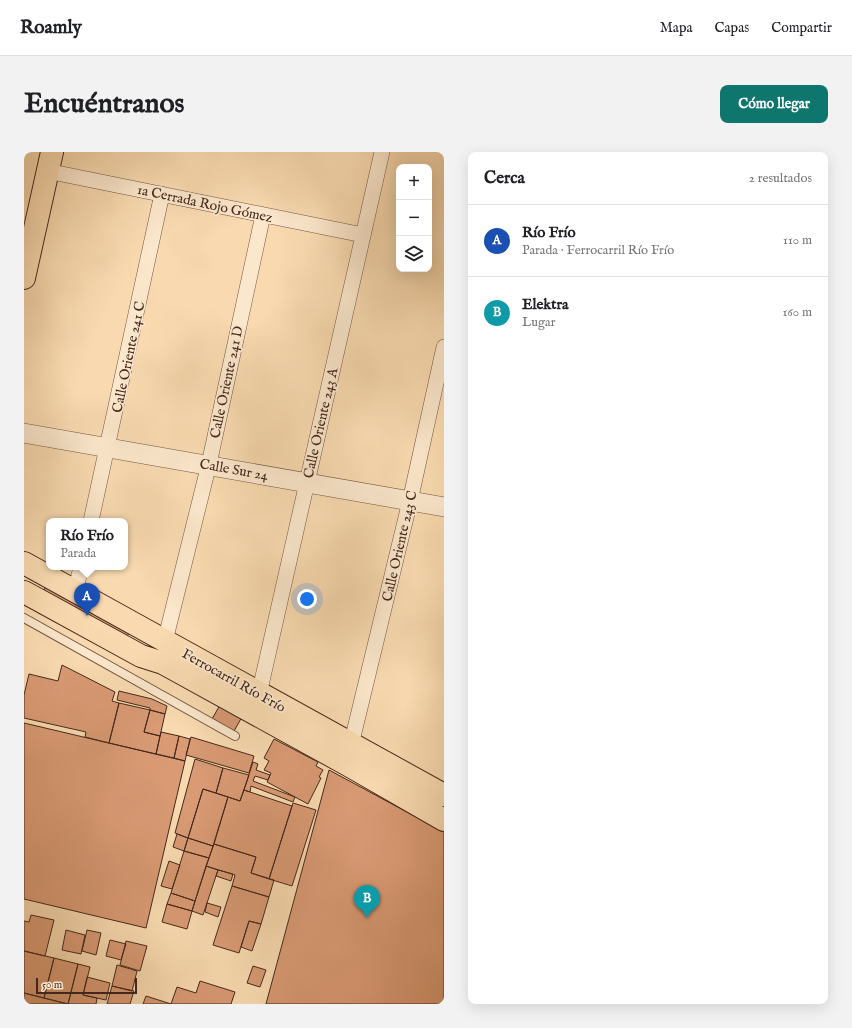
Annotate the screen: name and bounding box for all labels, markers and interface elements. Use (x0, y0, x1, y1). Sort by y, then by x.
text: Roamly (20, 16, 82, 40)
text: Mapa (660, 19, 693, 37)
text: Capas (715, 19, 749, 37)
text: Compartir (771, 19, 832, 37)
button: Cómo llegar (720, 85, 828, 123)
text: Encuéntranos (24, 87, 184, 122)
map controls (396, 164, 432, 272)
button: + (396, 164, 432, 200)
text: Cerca (484, 168, 525, 189)
text: 2 resultados (749, 170, 812, 187)
street label: 1a Cerrada Rojo Gómez (135, 181, 275, 227)
button: − (396, 200, 432, 236)
text: Río Frío (522, 223, 575, 242)
text: A (493, 232, 501, 249)
text: 110 m (783, 232, 812, 249)
button: layers (396, 236, 432, 272)
text: Parada · Ferrocarril Río Frío (522, 242, 674, 259)
text: Elektra (522, 295, 568, 314)
street label: Calle Oriente 241 C (108, 300, 150, 415)
text: B (493, 304, 501, 321)
text: 160 m (782, 304, 812, 321)
text: Lugar (522, 314, 555, 331)
street label: Calle Oriente 241 D (206, 324, 248, 440)
street label: Calle Oriente 243 A (300, 366, 343, 480)
street label: Calle Sur 24 (198, 455, 270, 485)
street label: Calle Oriente 243 C (378, 489, 422, 604)
popup (46, 518, 128, 570)
text: Río Frío (60, 526, 114, 545)
text: Parada (60, 545, 96, 562)
pin: A (74, 583, 100, 616)
your location (297, 589, 317, 609)
street label: Ferrocarril Río Frío (178, 645, 289, 717)
pin: B (354, 885, 380, 918)
scale bar (36, 976, 137, 995)
text: 50 m (42, 978, 62, 992)

